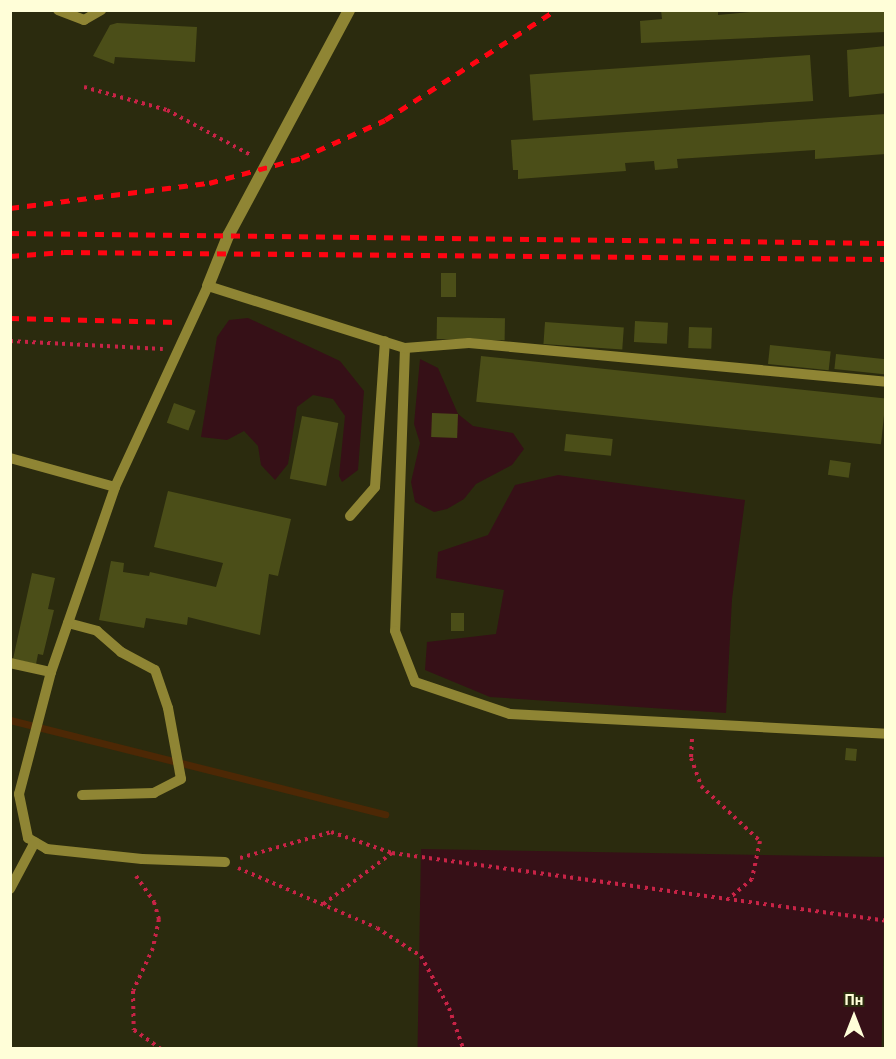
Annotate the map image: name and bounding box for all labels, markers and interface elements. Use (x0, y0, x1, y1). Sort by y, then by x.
north arrow (824, 987, 884, 1047)
text: Пн (845, 989, 863, 1009)

